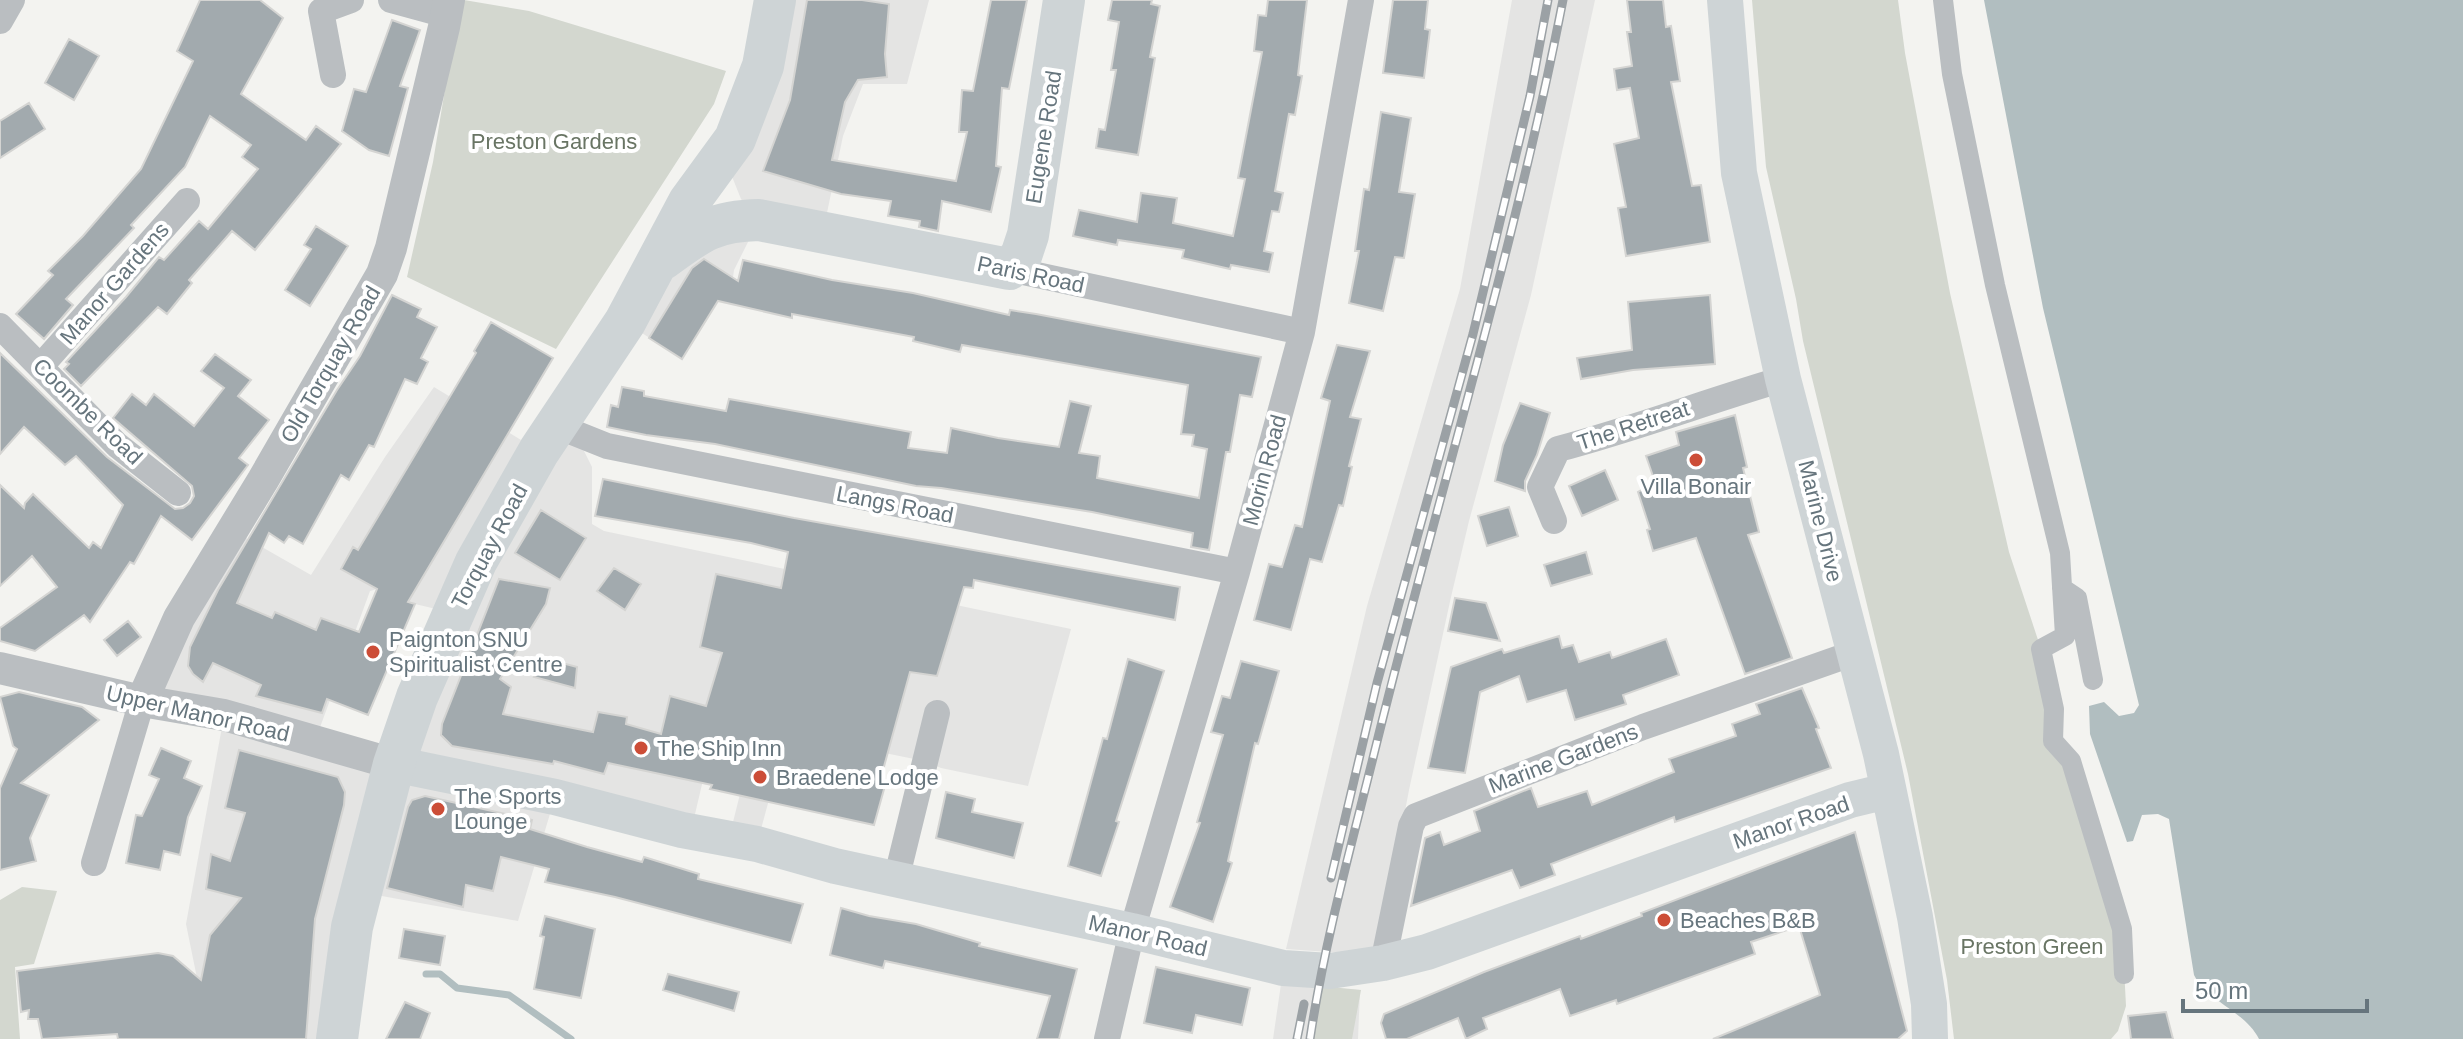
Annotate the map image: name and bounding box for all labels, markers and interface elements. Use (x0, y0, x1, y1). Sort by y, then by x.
street label: Eugene Road (1021, 69, 1066, 205)
park label: Preston Gardens (471, 129, 637, 154)
street label: Manor Gardens (55, 217, 174, 349)
street label: Paris Road (975, 251, 1087, 298)
street label: Old Torquay Road (275, 281, 385, 447)
street label: Coombe Road (28, 353, 147, 470)
street label: The Retreat (1574, 396, 1692, 455)
street label: Morin Road (1238, 412, 1291, 528)
marker: Villa Bonair (1687, 451, 1705, 469)
street label: Marine Drive (1793, 458, 1848, 585)
place label: Villa Bonair (1641, 474, 1751, 499)
street label: Torquay Road (446, 480, 533, 613)
street label: Langs Road (834, 481, 956, 528)
place label: Paignton SNU Spiritualist Centre (389, 627, 563, 677)
marker: Paignton SNU Spiritualist Centre (364, 643, 382, 661)
street label: Upper Manor Road (104, 680, 292, 747)
street label: Marine Gardens (1485, 719, 1641, 798)
place label: The Ship Inn (657, 736, 782, 761)
marker: The Ship Inn (632, 739, 650, 757)
place label: Braedene Lodge (776, 765, 939, 790)
marker: Braedene Lodge (751, 768, 769, 786)
place label: The Sports Lounge (454, 784, 562, 834)
street label: Manor Road (1730, 791, 1852, 854)
marker: The Sports Lounge (429, 800, 447, 818)
place label: Beaches B&B (1680, 908, 1816, 933)
street label: Manor Road (1086, 910, 1210, 961)
marker: Beaches B&B (1655, 911, 1673, 929)
park label: Preston Green (1960, 934, 2104, 959)
scale bar (2183, 963, 2367, 1013)
text: 50 m (2195, 977, 2248, 1004)

